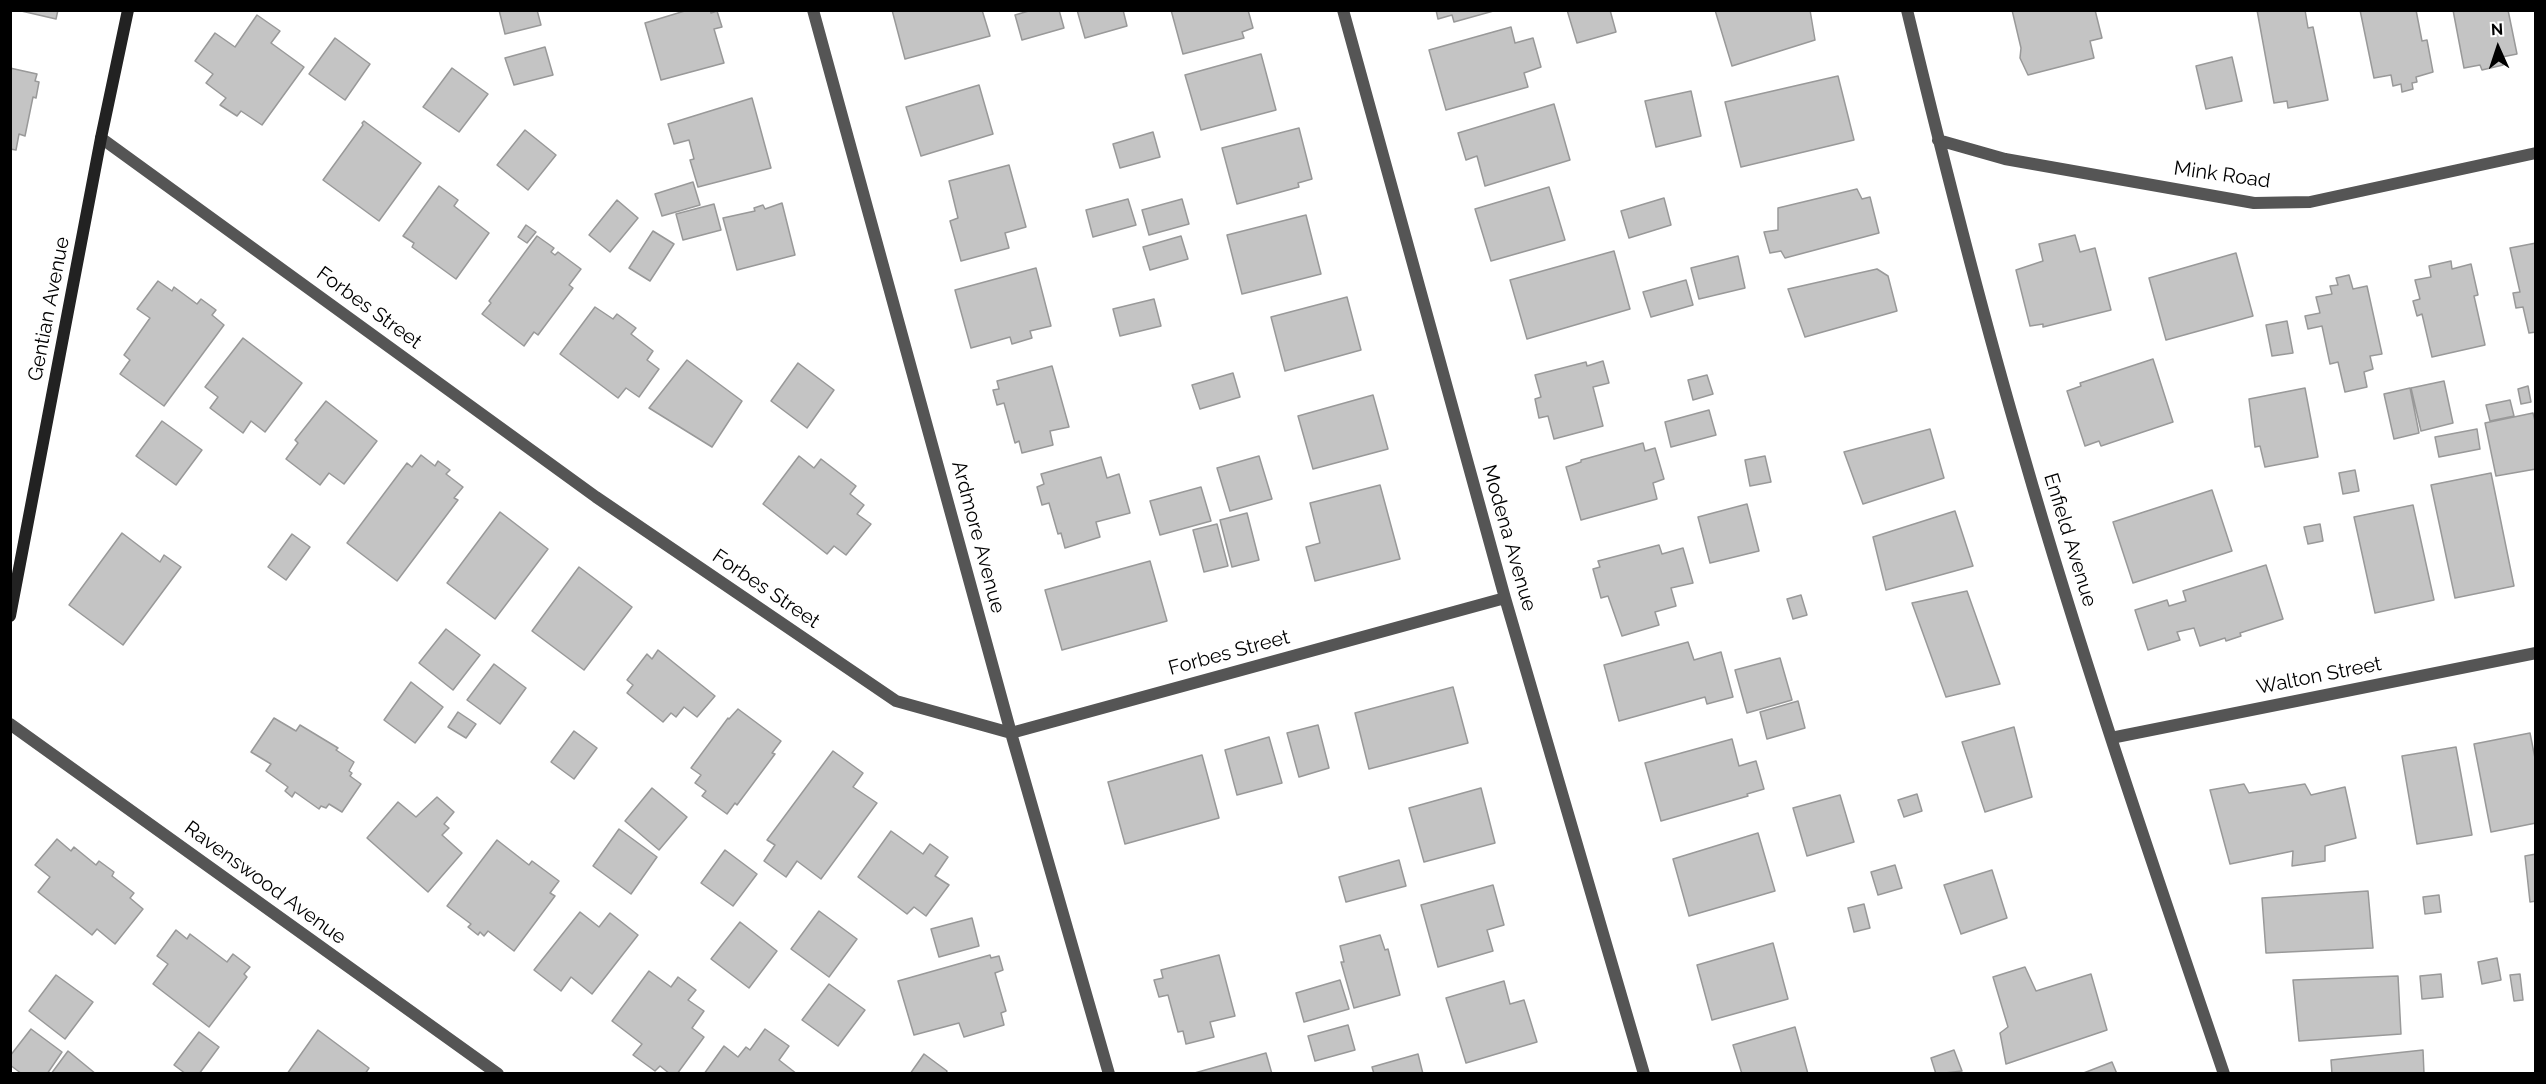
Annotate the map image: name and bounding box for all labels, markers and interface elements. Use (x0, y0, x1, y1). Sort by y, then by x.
north arrow (2468, 18, 2528, 78)
text: N (2490, 20, 2504, 39)
street label: Mink Road (2172, 156, 2272, 194)
street label: Gentian Avenue (23, 235, 75, 383)
street label: Forbes Street (312, 262, 426, 354)
street label: Ardmore Avenue (946, 458, 1010, 616)
street label: Modena Avenue (1477, 462, 1541, 614)
street label: Enfield Avenue (2038, 470, 2102, 610)
street label: Forbes Street (708, 544, 824, 634)
street label: Forbes Street (1166, 625, 1292, 681)
street label: Walton Street (2254, 652, 2384, 700)
street label: Ravenswood Avenue (179, 816, 351, 950)

